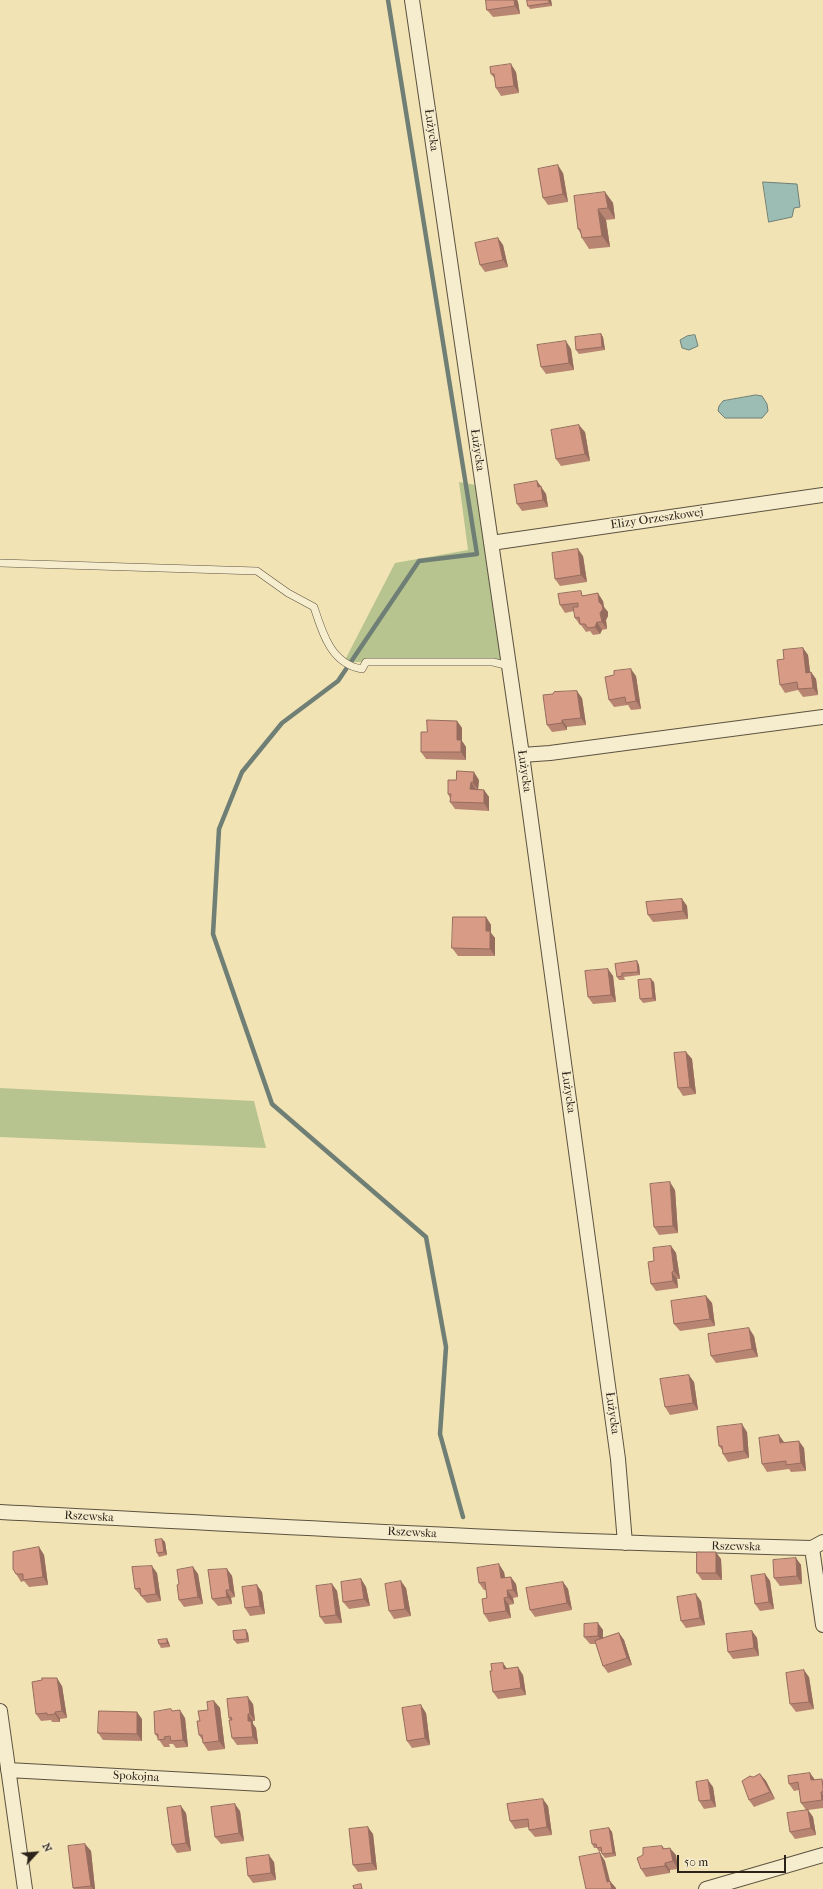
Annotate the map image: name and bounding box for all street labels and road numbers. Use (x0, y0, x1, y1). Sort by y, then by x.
street label: Łużycka (421, 108, 441, 152)
street label: Łużycka (467, 428, 487, 472)
street label: Elizy Orzeszkowej (610, 505, 704, 533)
street label: Łużycka (514, 749, 534, 793)
street label: Łużycka (558, 1070, 578, 1114)
street label: Łużycka (602, 1391, 622, 1435)
street label: Rszewska (64, 1509, 114, 1525)
street label: Rszewska (387, 1525, 437, 1541)
street label: Rszewska (711, 1539, 761, 1555)
street label: Spokojna (112, 1769, 160, 1785)

